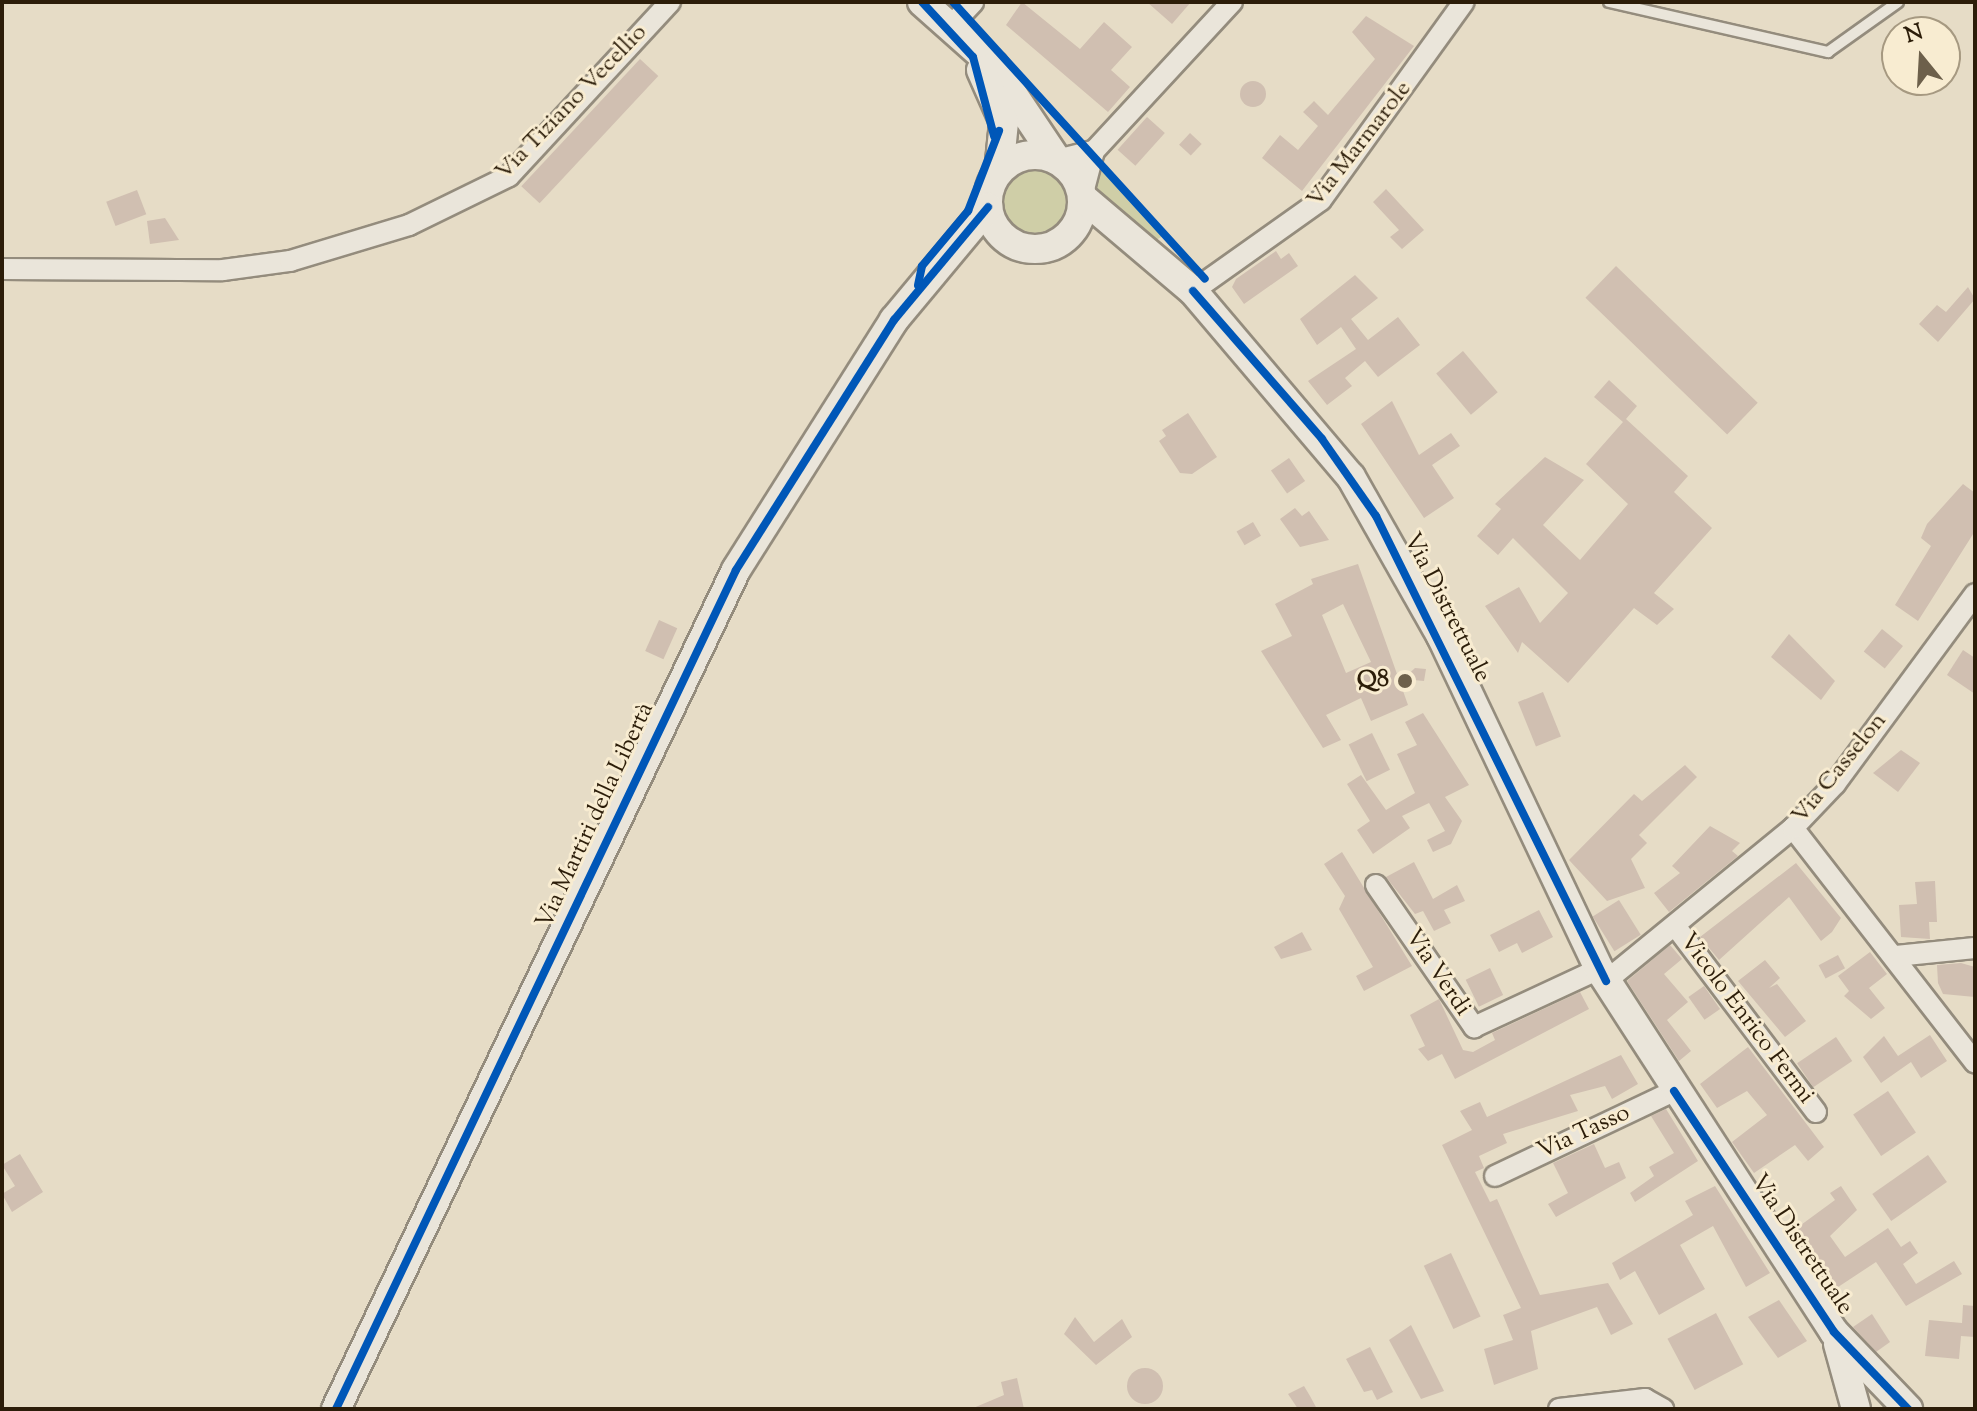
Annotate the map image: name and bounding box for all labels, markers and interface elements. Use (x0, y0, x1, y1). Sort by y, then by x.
north arrow (1881, 16, 1961, 96)
text: N (1901, 17, 1927, 53)
street label: Via Tiziano Vecellio (490, 19, 654, 187)
street label: Via Marmarole (1302, 76, 1418, 214)
street label: Via Distrettuale (1396, 529, 1496, 687)
place label: Q8 (1357, 667, 1389, 695)
marker: Q8 (1396, 672, 1414, 690)
street label: Via Martiri della Libertà (531, 698, 661, 934)
street label: Via Casselon (1786, 708, 1894, 830)
street label: Via Verdi (1398, 924, 1476, 1022)
street label: Vicolo Enrico Fermi (1672, 928, 1820, 1110)
street label: Via Tasso (1533, 1099, 1635, 1167)
street label: Via Distrettuale (1743, 1169, 1859, 1321)

